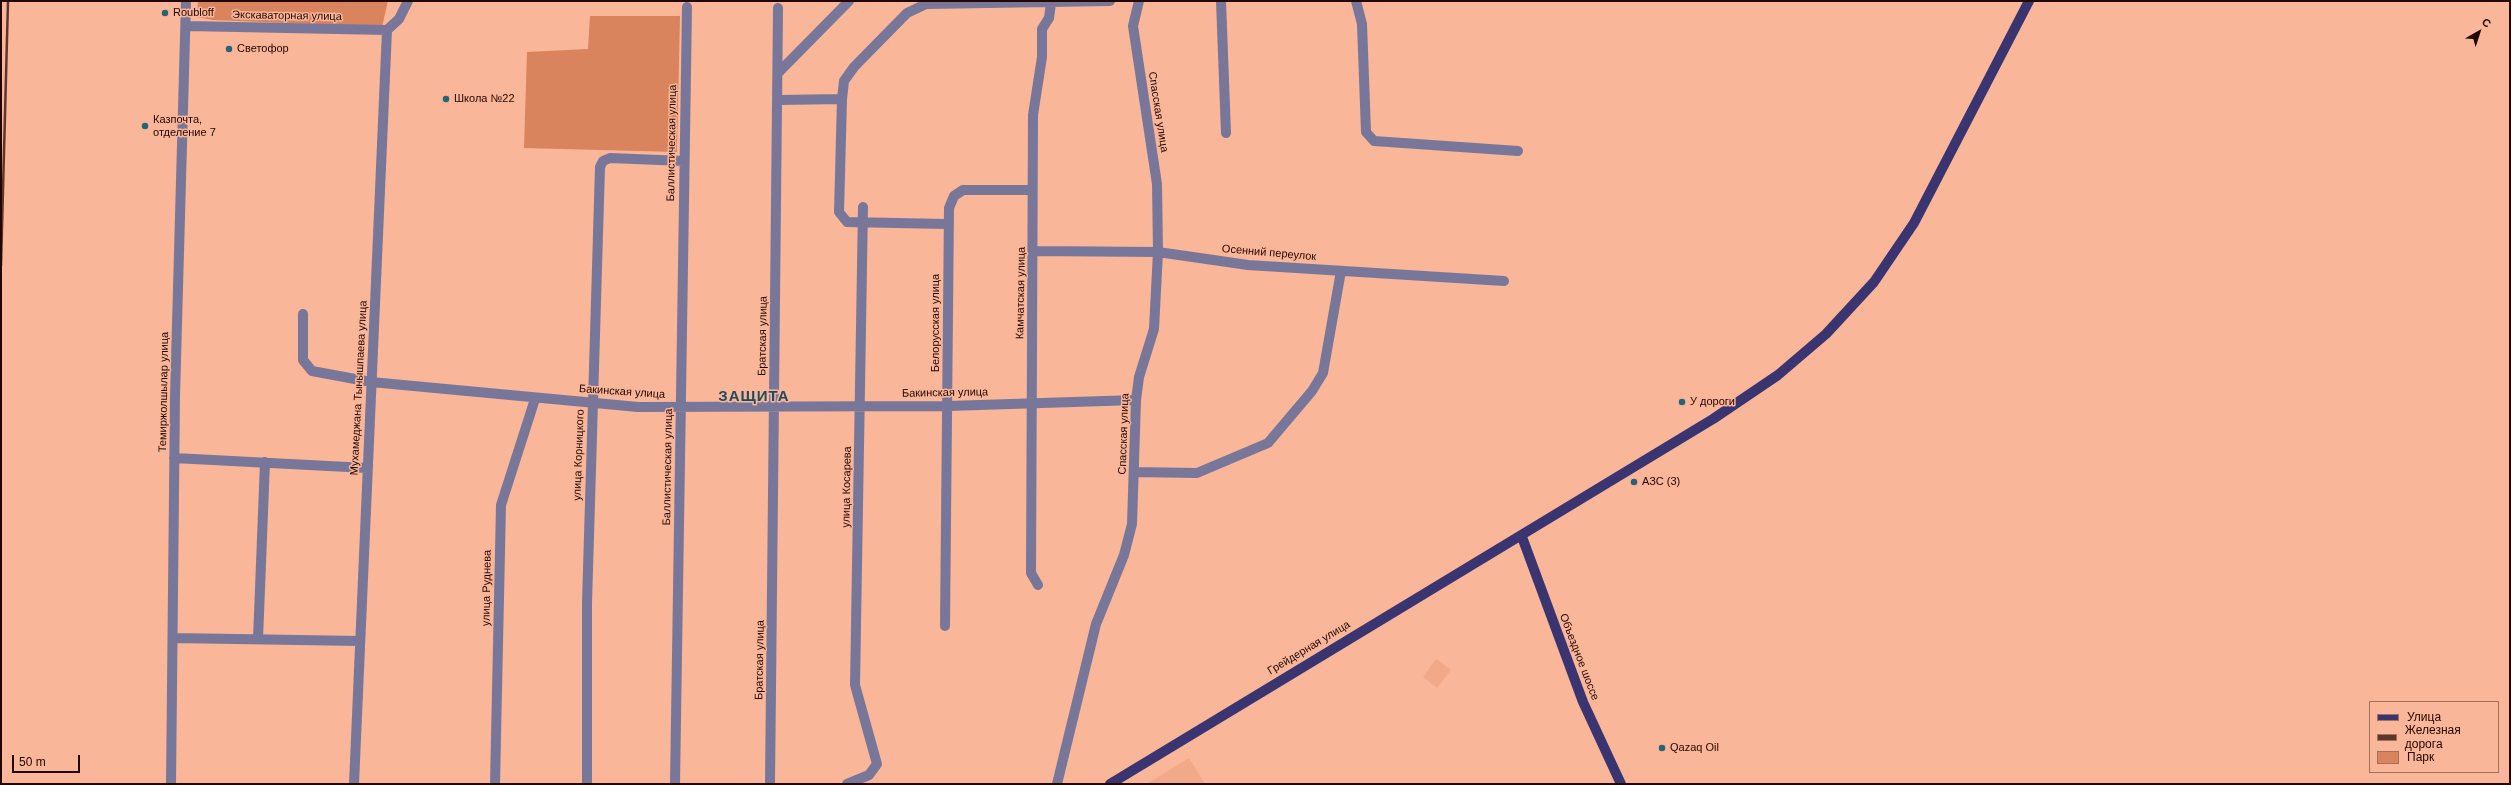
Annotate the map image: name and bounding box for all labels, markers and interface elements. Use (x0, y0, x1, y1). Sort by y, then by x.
place label: Roubloff (173, 6, 214, 20)
marker: Roubloff (160, 8, 170, 18)
street label: Экскаваторная улица (232, 8, 342, 24)
north arrow (2459, 12, 2499, 52)
text: С (2480, 16, 2493, 30)
place label: Светофор (237, 42, 289, 56)
marker: Светофор (224, 44, 234, 54)
street label: Спасская улица (1145, 71, 1171, 153)
street label: Баллистическая улица (664, 85, 680, 201)
place label: Школа №22 (454, 92, 515, 106)
marker: Школа №22 (441, 94, 451, 104)
place label: Казпочта, отделение 7 (153, 113, 216, 139)
marker: Казпочта, отделение 7 (140, 121, 150, 131)
street label: Осенний переулок (1221, 242, 1317, 264)
street label: Камчатская улица (1014, 247, 1028, 339)
street label: Белорусская улица (929, 274, 943, 372)
street label: Братская улица (756, 296, 770, 376)
street label: Мухамеджана Тынышпаева улица (348, 300, 370, 476)
street label: Темиржолшылар улица (156, 332, 172, 452)
street label: Бакинская улица (578, 382, 666, 402)
street label: Бакинская улица (902, 386, 988, 400)
district label: ЗАЩИТА (718, 388, 790, 406)
street label: Спасская улица (1116, 393, 1132, 475)
place label: У дороги (1690, 395, 1735, 409)
marker: У дороги (1677, 397, 1687, 407)
street label: улица Корницкого (571, 409, 587, 501)
street label: Баллистическая улица (660, 409, 676, 525)
street label: улица Косарева (840, 446, 854, 528)
place label: АЗС (3) (1642, 475, 1680, 489)
marker: АЗС (3) (1629, 477, 1639, 487)
street label: улица Руднева (480, 550, 494, 626)
street label: Объездное шоссе (1556, 612, 1602, 702)
street label: Грейдерная улица (1265, 618, 1353, 678)
street label: Братская улица (753, 620, 767, 700)
legend (2369, 701, 2499, 773)
text: Улица (2407, 710, 2441, 724)
text: Железная дорога (2405, 723, 2461, 751)
place label: Qazaq Oil (1670, 741, 1719, 755)
marker: Qazaq Oil (1657, 743, 1667, 753)
scale bar (14, 747, 82, 773)
text: Парк (2407, 750, 2434, 764)
text: 50 m (19, 755, 46, 769)

